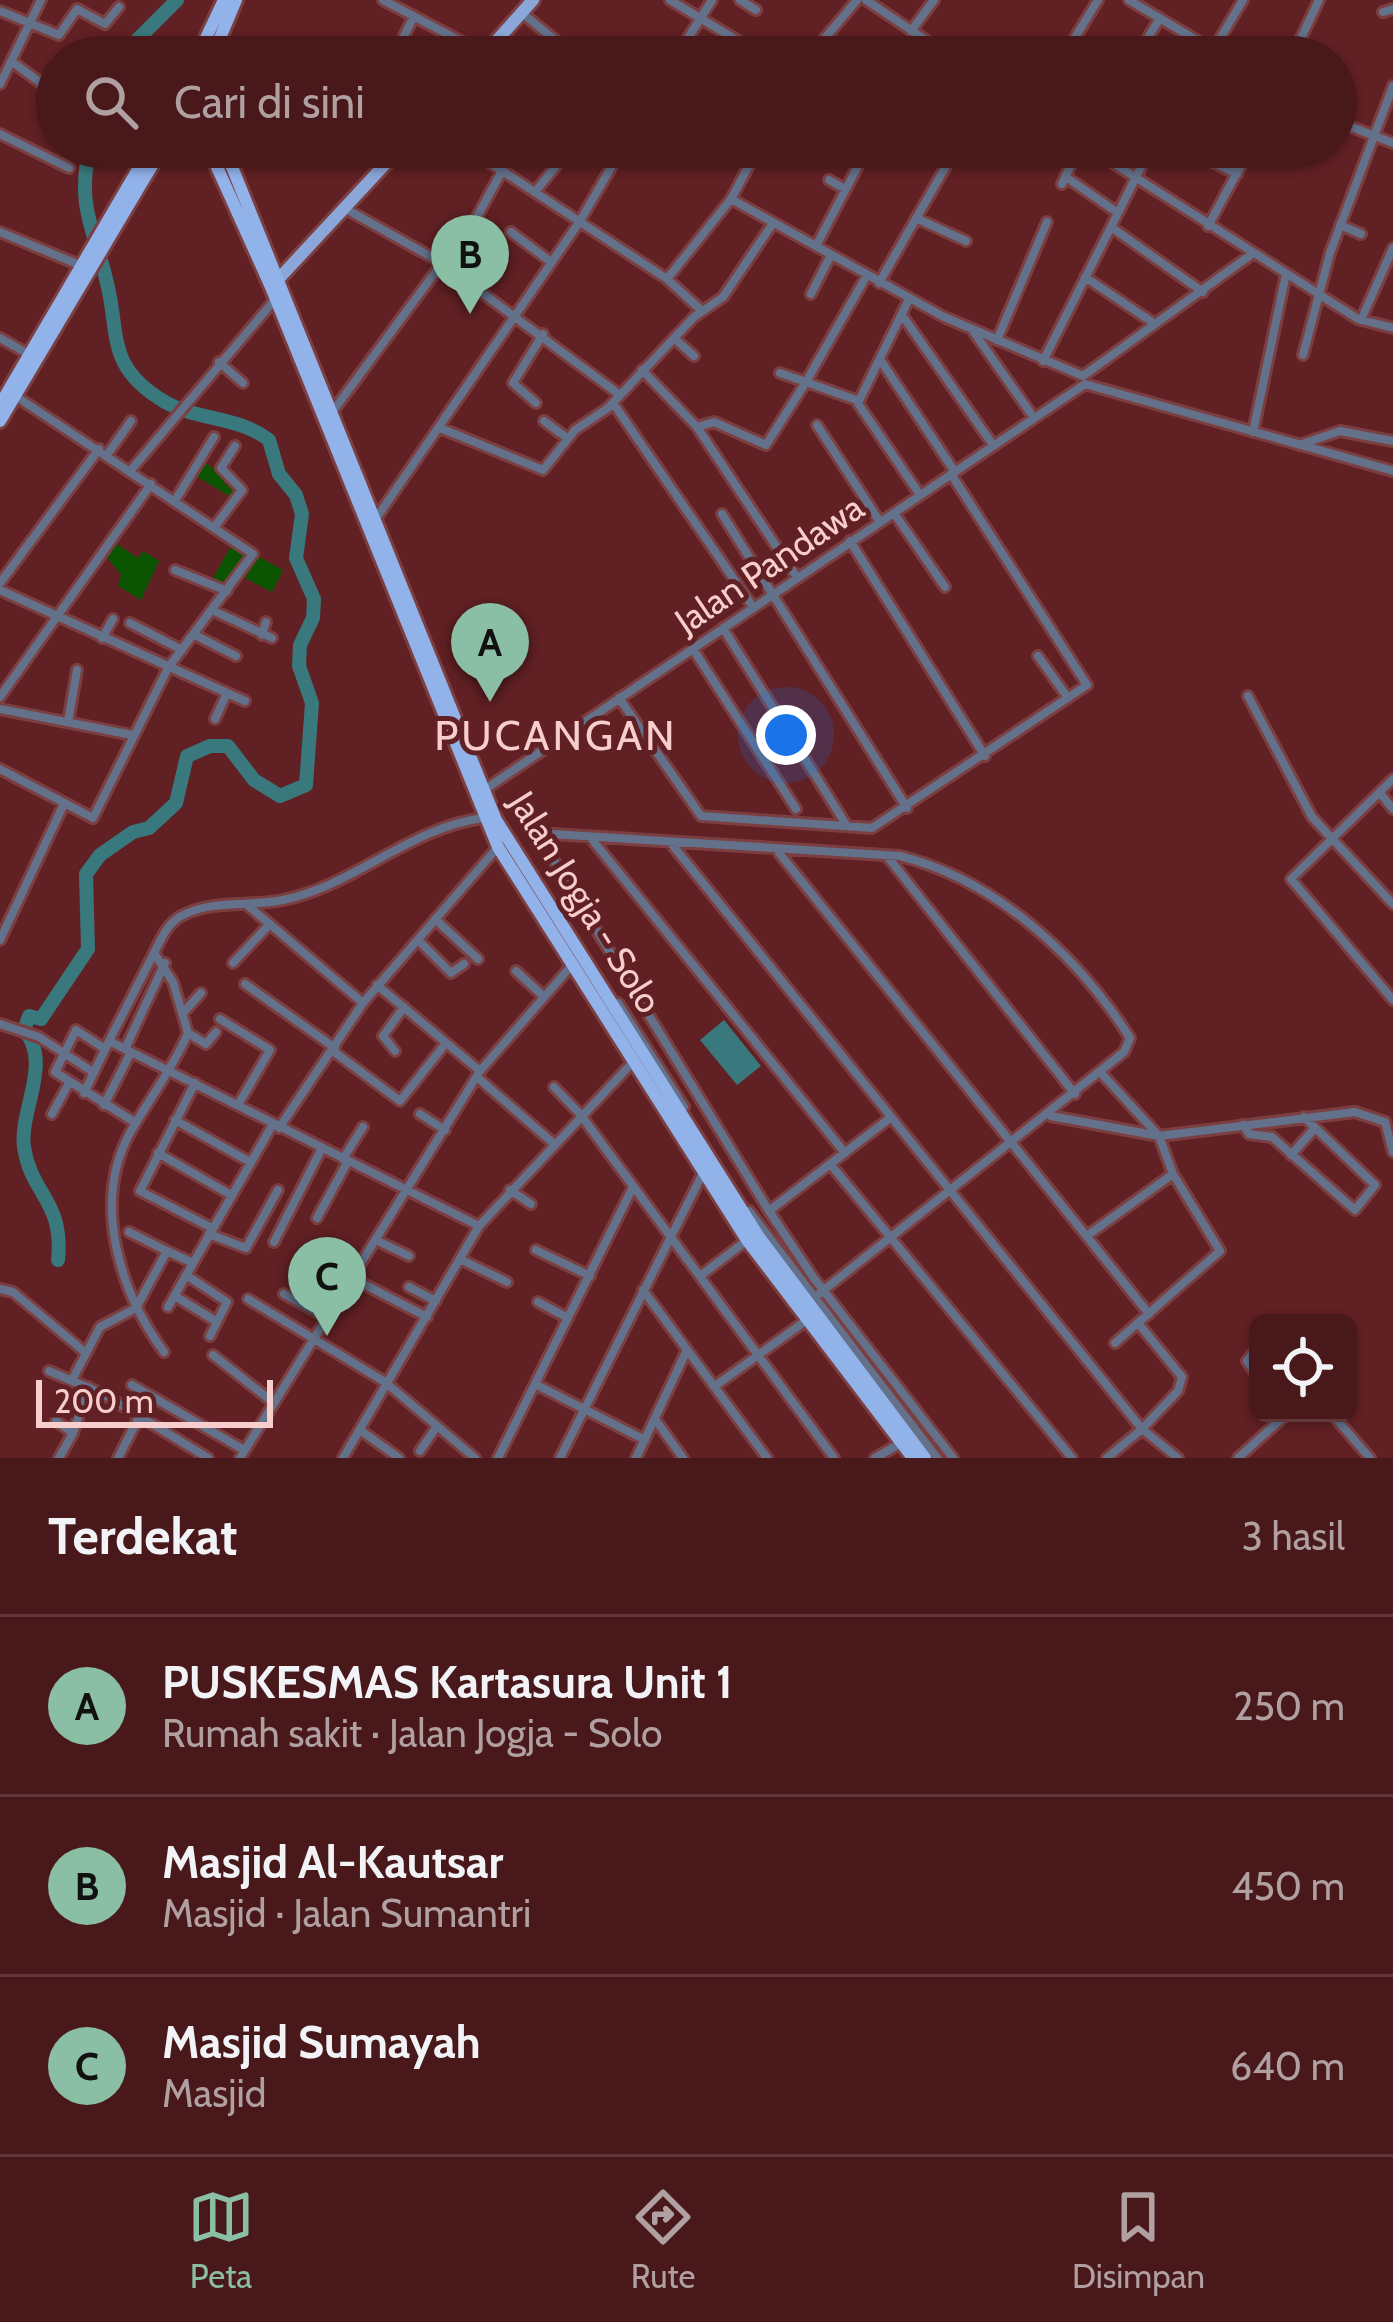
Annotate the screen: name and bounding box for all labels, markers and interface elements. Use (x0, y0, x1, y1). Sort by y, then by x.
search box (36, 36, 1357, 168)
icon: search (78, 69, 144, 135)
text: Cari di sini (174, 75, 365, 129)
pin: B (431, 215, 509, 314)
street label: Jalan Pandawa (666, 485, 872, 644)
pin: A (451, 603, 529, 702)
your location (756, 705, 816, 765)
district label: PUCANGAN (434, 709, 678, 761)
street label: Jalan Jogja - Solo (500, 782, 672, 1021)
pin: C (288, 1237, 366, 1336)
map controls (1249, 1314, 1357, 1422)
button: locate (1249, 1314, 1357, 1422)
scale bar (36, 1374, 273, 1427)
text: 200 m (54, 1381, 154, 1421)
text: Terdekat (48, 1505, 238, 1567)
text: 3 hasil (1242, 1512, 1345, 1560)
text: PUSKESMAS Kartasura Unit 1 (162, 1655, 733, 1709)
text: A (75, 1682, 99, 1730)
text: 250 m (1233, 1682, 1345, 1730)
text: Rumah sakit · Jalan Jogja - Solo (162, 1709, 662, 1757)
text: Masjid Al-Kautsar (162, 1835, 503, 1889)
text: B (75, 1862, 99, 1910)
text: 450 m (1231, 1862, 1345, 1910)
text: Masjid · Jalan Sumantri (162, 1889, 531, 1937)
text: Masjid Sumayah (162, 2015, 480, 2069)
text: C (75, 2042, 99, 2090)
text: 640 m (1230, 2042, 1345, 2090)
text: Masjid (162, 2069, 266, 2117)
tab: Peta (188, 2184, 254, 2296)
tab: Rute (630, 2184, 696, 2296)
tab: Disimpan (1072, 2184, 1205, 2296)

